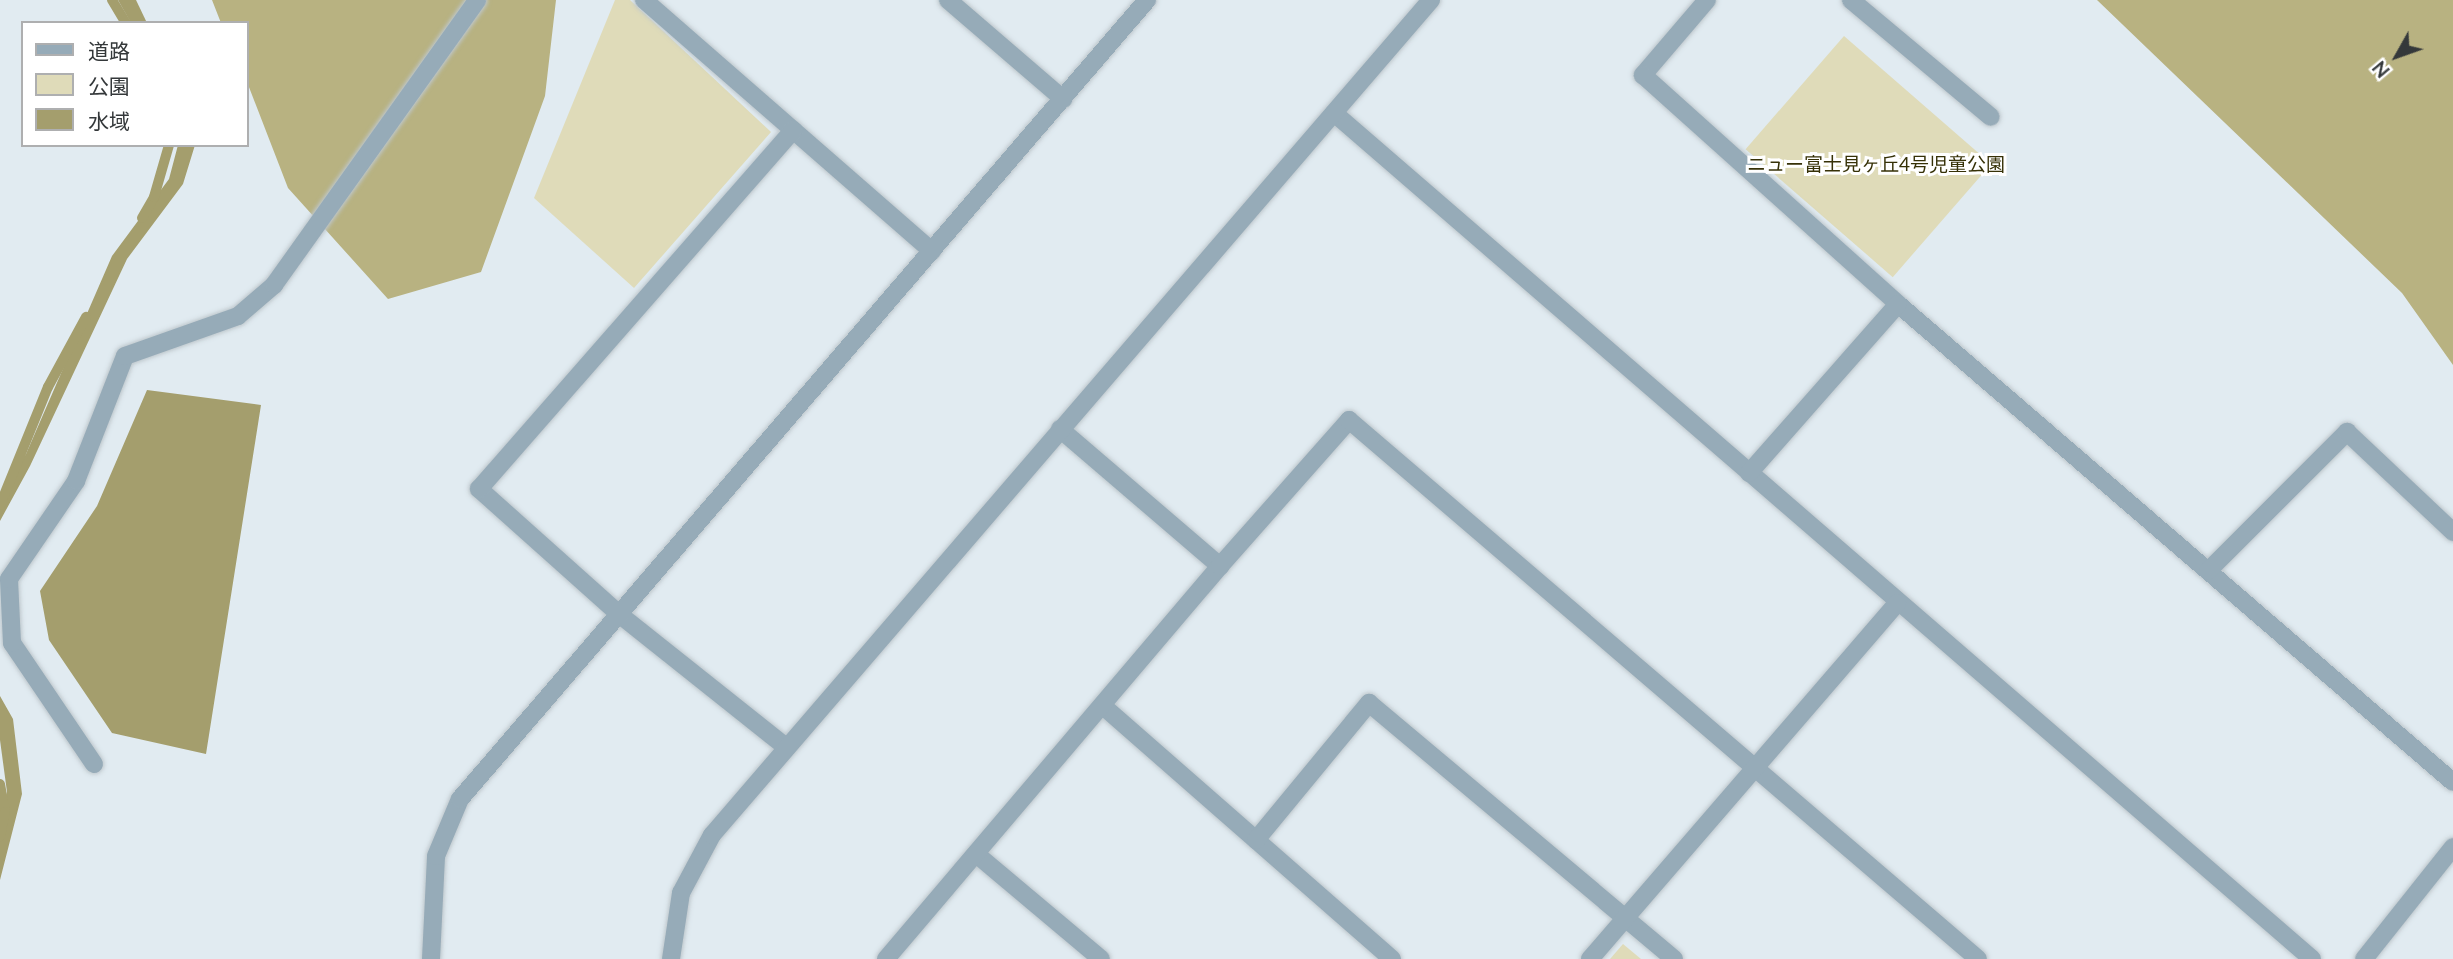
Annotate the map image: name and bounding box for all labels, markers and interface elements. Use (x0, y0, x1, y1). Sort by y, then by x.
legend (21, 21, 248, 147)
north arrow (2362, 21, 2432, 91)
text: 道路 (88, 38, 130, 63)
text: N (2367, 57, 2394, 83)
text: 公園 (88, 73, 130, 98)
text: 水域 (88, 108, 130, 133)
park label: ニュー富士見ヶ丘4号児童公園 (1747, 153, 2005, 175)

